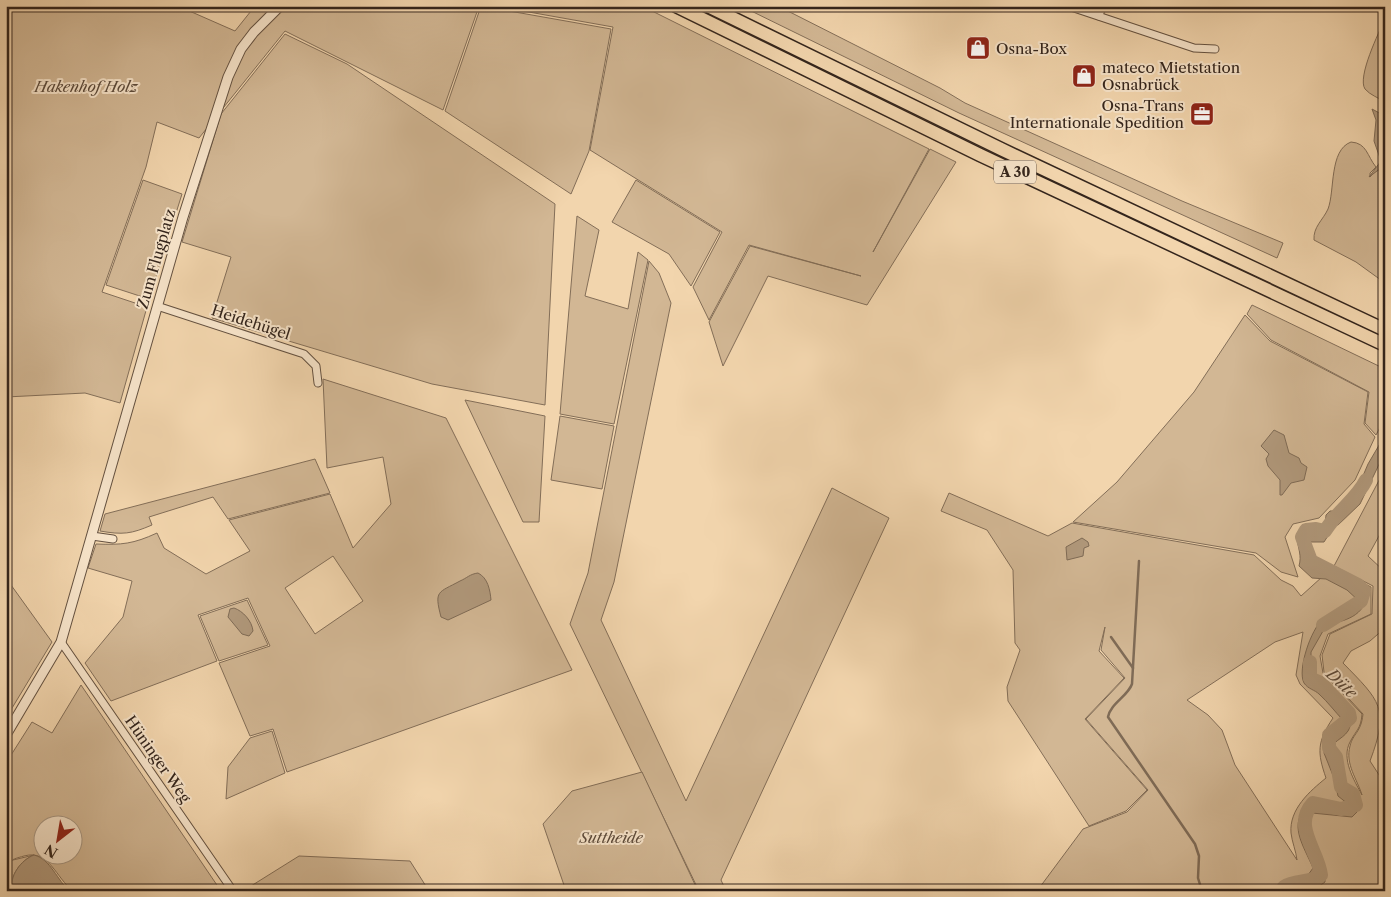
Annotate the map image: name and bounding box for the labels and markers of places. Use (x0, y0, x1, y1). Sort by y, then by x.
shop icon: Osna-Box (965, 35, 991, 61)
place label: Osna-Box (996, 39, 1067, 58)
place label: mateco Mietstation Osnabrück (1102, 58, 1241, 94)
shop icon: mateco Mietstation Osnabrück (1071, 63, 1097, 89)
place label: Osna-Trans Internationale Spedition (1010, 96, 1185, 132)
office icon: Osna-Trans Internationale Spedition (1189, 101, 1215, 127)

